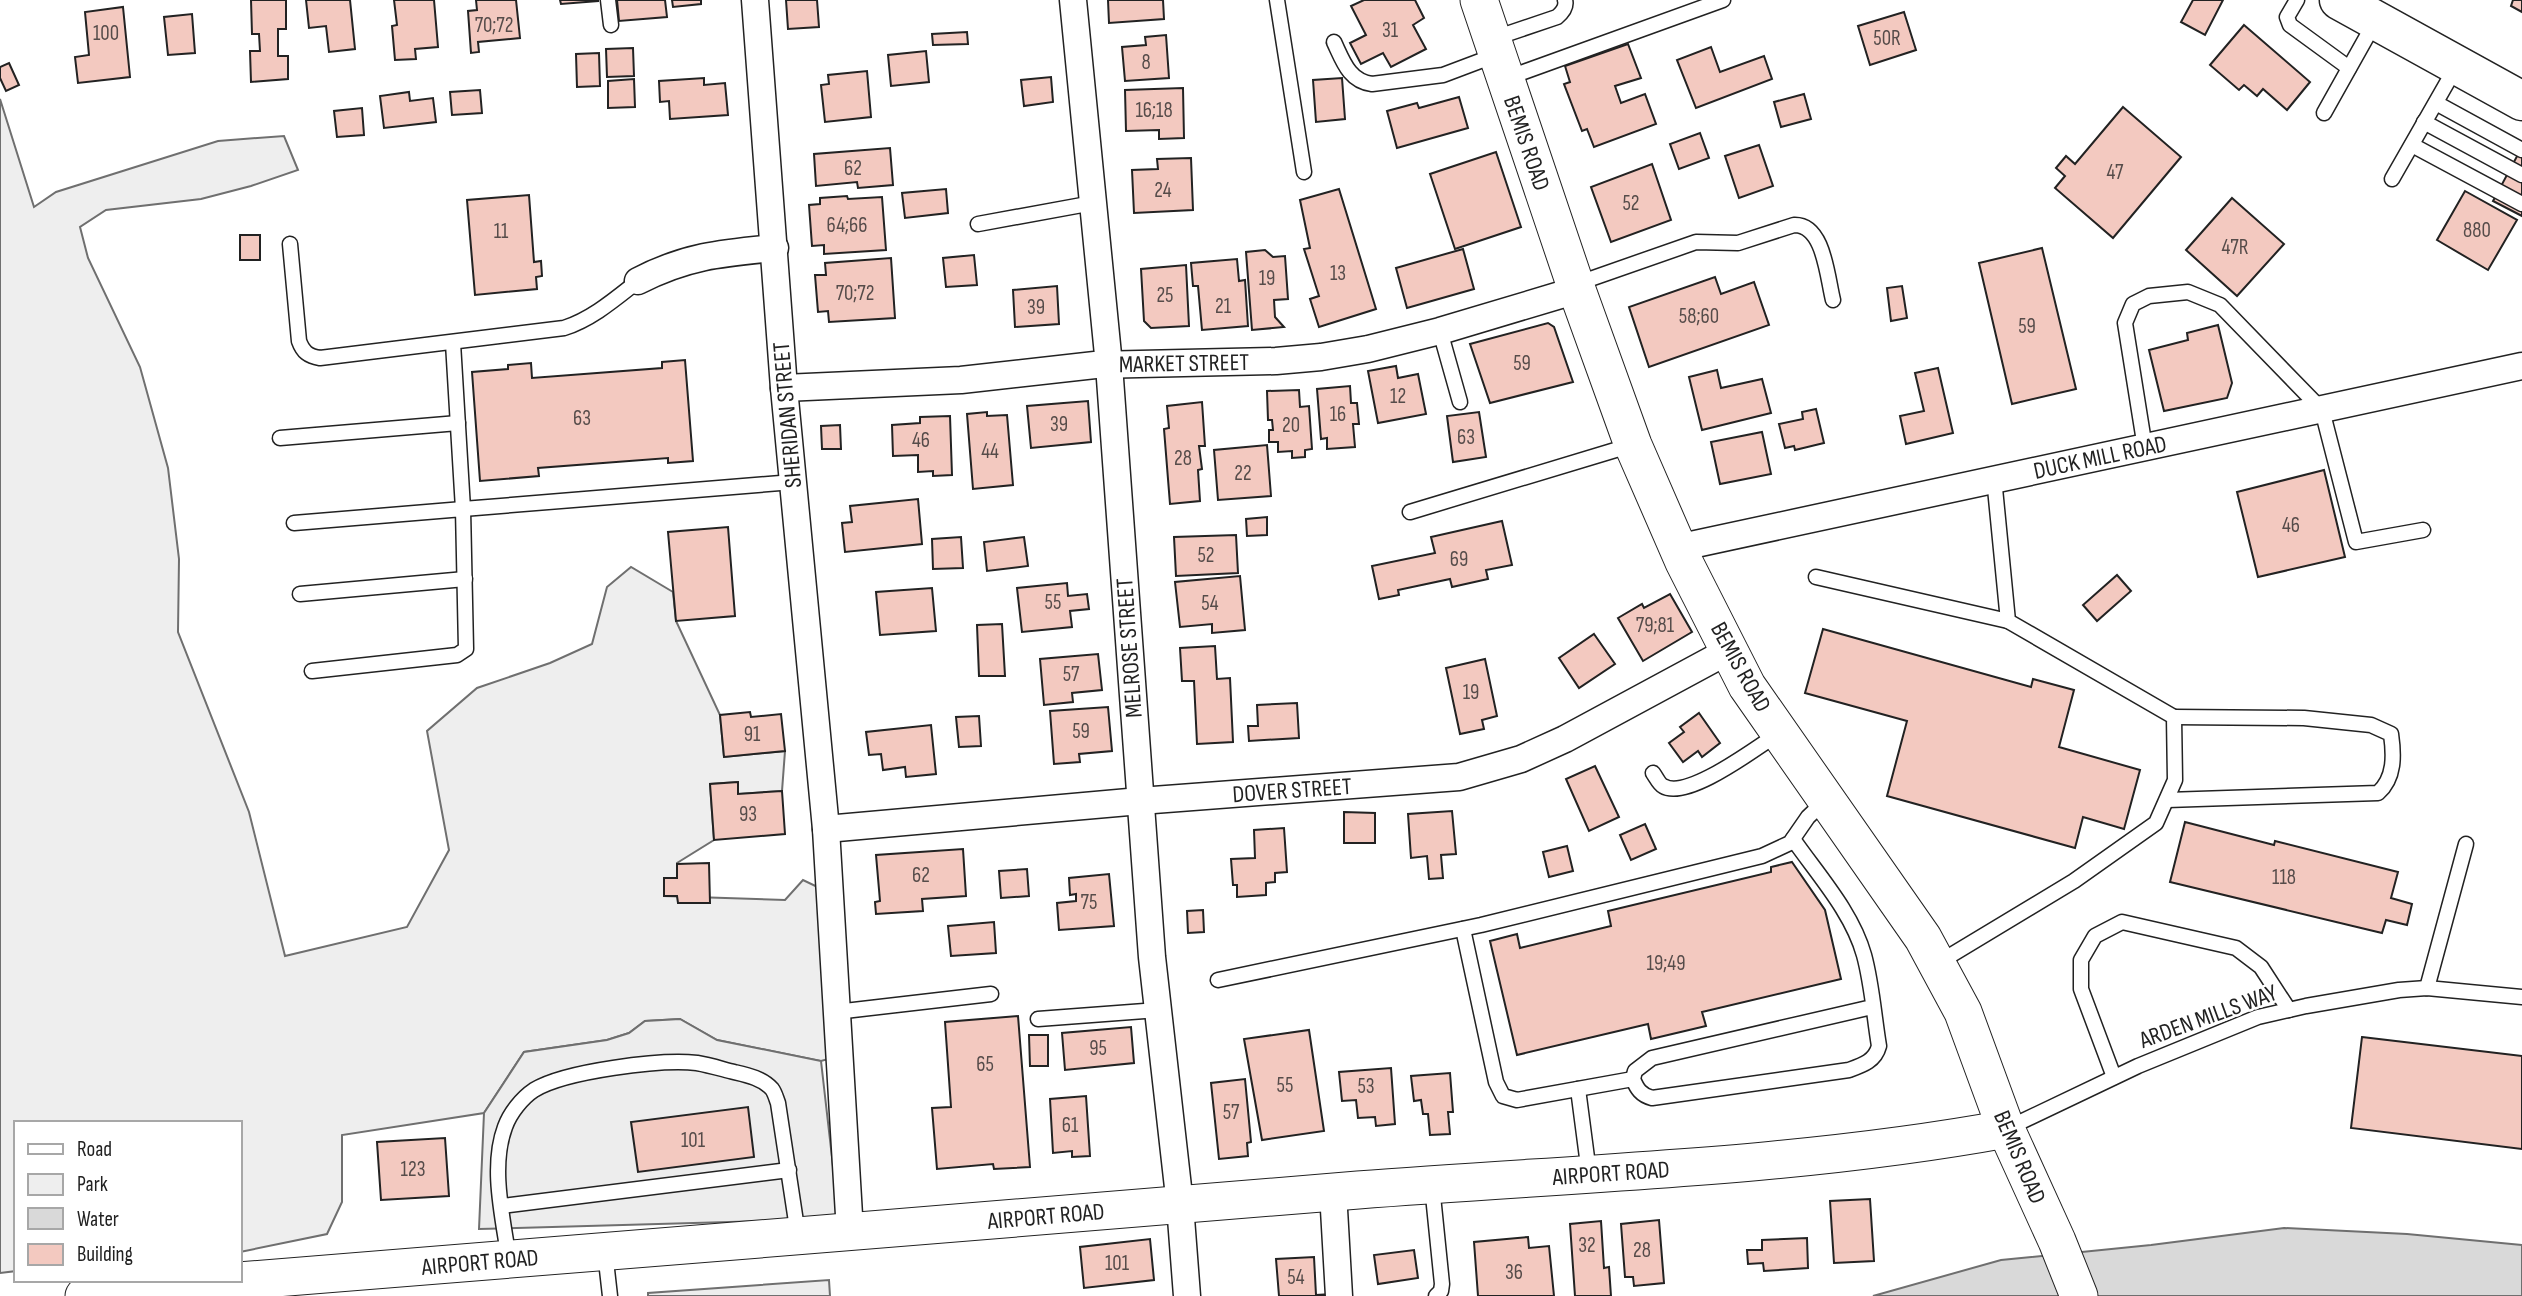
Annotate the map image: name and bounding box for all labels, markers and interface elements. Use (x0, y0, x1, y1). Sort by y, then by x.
house number: 70;72 (475, 13, 513, 38)
house number: 31 (1382, 18, 1399, 43)
house number: 100 (93, 21, 119, 46)
house number: 50R (1873, 26, 1901, 51)
house number: 8 (1141, 50, 1151, 75)
street label: BEMIS ROAD (1497, 92, 1556, 194)
house number: 16;18 (1135, 98, 1173, 123)
house number: 62 (844, 156, 862, 181)
house number: 47 (2106, 160, 2124, 185)
house number: 24 (1154, 178, 1172, 203)
house number: 52 (1622, 191, 1640, 216)
house number: 64;66 (827, 213, 867, 238)
house number: 880 (2463, 218, 2491, 243)
house number: 11 (494, 219, 509, 244)
house number: 47R (2222, 235, 2249, 260)
house number: 13 (1330, 261, 1346, 286)
house number: 19 (1259, 266, 1275, 291)
house number: 70;72 (836, 281, 874, 306)
house number: 25 (1156, 283, 1174, 308)
house number: 21 (1215, 294, 1232, 319)
house number: 39 (1027, 295, 1045, 320)
house number: 58;60 (1679, 304, 1719, 329)
house number: 59 (2018, 314, 2036, 339)
street label: SHERIDAN STREET (767, 340, 808, 489)
street label: MARKET STREET (1119, 348, 1250, 379)
house number: 59 (1513, 351, 1531, 376)
house number: 12 (1390, 384, 1406, 409)
house number: 16 (1330, 402, 1346, 427)
house number: 63 (573, 406, 591, 431)
house number: 39 (1050, 412, 1068, 437)
house number: 20 (1282, 413, 1300, 438)
house number: 63 (1457, 425, 1475, 450)
house number: 46 (912, 428, 930, 453)
street label: DUCK MILL ROAD (2031, 429, 2169, 486)
house number: 44 (981, 439, 999, 464)
house number: 28 (1174, 446, 1192, 471)
house number: 22 (1234, 461, 1252, 486)
house number: 46 (2282, 513, 2300, 538)
house number: 52 (1197, 543, 1215, 568)
house number: 69 (1450, 547, 1468, 572)
street label: MELROSE STREET (1110, 577, 1149, 719)
house number: 55 (1045, 590, 1061, 615)
house number: 54 (1201, 591, 1219, 616)
house number: 79;81 (1636, 613, 1675, 638)
street label: BEMIS ROAD (1704, 617, 1777, 717)
house number: 57 (1063, 662, 1080, 687)
house number: 19 (1463, 680, 1479, 705)
house number: 59 (1072, 719, 1090, 744)
house number: 91 (744, 722, 761, 747)
street label: DOVER STREET (1231, 772, 1353, 809)
house number: 93 (739, 802, 757, 827)
house number: 62 (912, 863, 930, 888)
house number: 118 (2272, 865, 2296, 890)
house number: 75 (1081, 890, 1097, 915)
house number: 19;49 (1647, 951, 1685, 976)
street label: ARDEN MILLS WAY (2134, 978, 2281, 1055)
house number: 95 (1089, 1036, 1107, 1061)
house number: 65 (976, 1052, 994, 1077)
house number: 55 (1277, 1073, 1293, 1098)
house number: 53 (1357, 1074, 1375, 1099)
house number: 57 (1223, 1100, 1240, 1125)
street label: BEMIS ROAD (1987, 1106, 2052, 1208)
house number: 61 (1062, 1113, 1079, 1138)
legend (14, 1121, 242, 1282)
house number: 101 (681, 1128, 706, 1153)
text: Road (77, 1137, 112, 1162)
street label: AIRPORT ROAD (1551, 1155, 1671, 1192)
house number: 123 (400, 1157, 426, 1182)
text: Park (77, 1172, 108, 1197)
street label: AIRPORT ROAD (985, 1197, 1106, 1236)
text: Water (77, 1207, 119, 1232)
house number: 32 (1578, 1233, 1596, 1258)
house number: 28 (1633, 1238, 1651, 1263)
text: Building (77, 1242, 133, 1267)
street label: AIRPORT ROAD (419, 1243, 540, 1282)
house number: 101 (1105, 1251, 1130, 1276)
house number: 36 (1505, 1260, 1523, 1285)
house number: 54 (1287, 1265, 1305, 1290)

